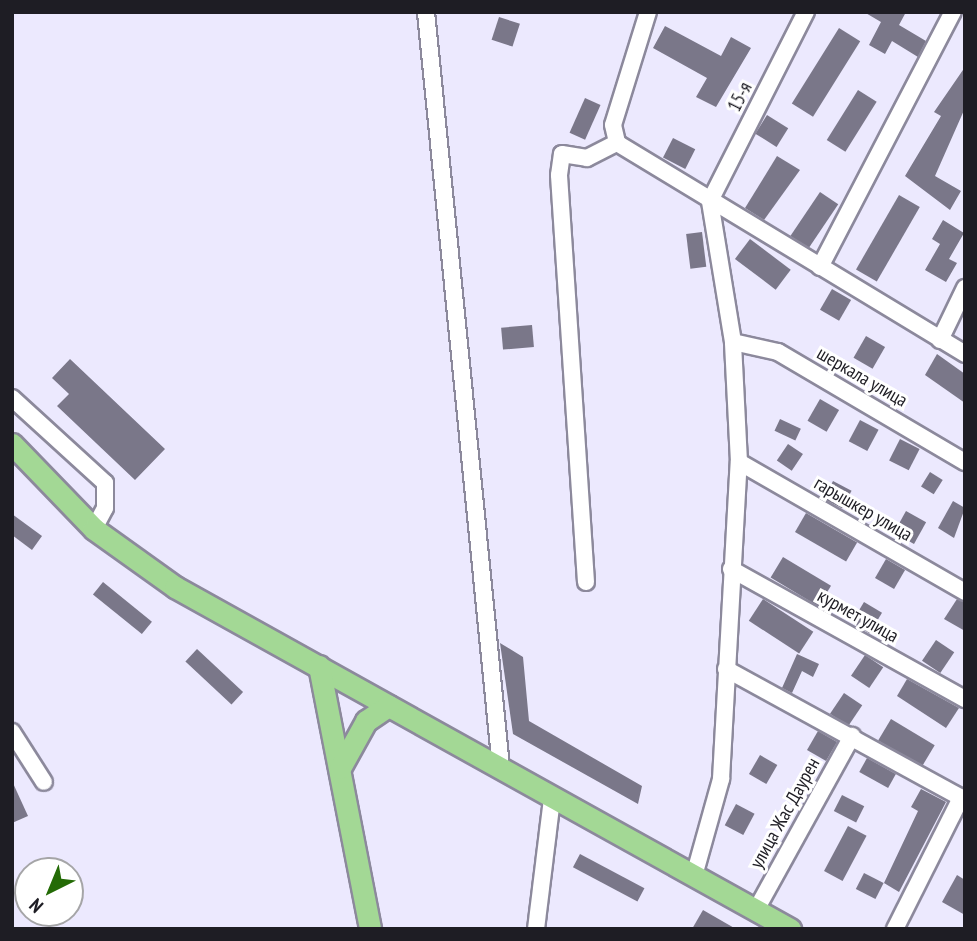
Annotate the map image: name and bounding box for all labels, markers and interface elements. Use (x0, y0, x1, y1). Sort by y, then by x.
street label: 15-я (723, 78, 757, 116)
street label: шеркала улица (813, 342, 911, 412)
street label: гарышкер улица (810, 472, 916, 546)
street label: курмет улица (813, 584, 903, 648)
street label: улица Жас Даурен (745, 754, 825, 872)
north arrow (14, 857, 84, 927)
text: N (24, 894, 48, 918)

